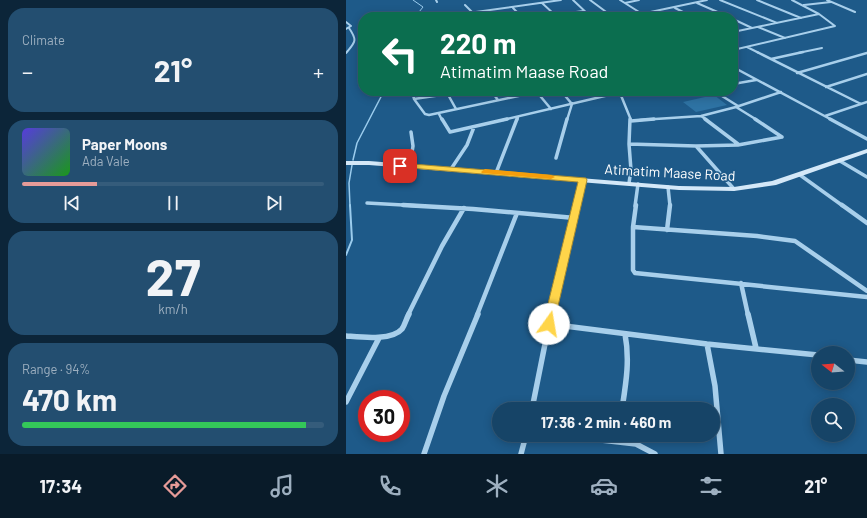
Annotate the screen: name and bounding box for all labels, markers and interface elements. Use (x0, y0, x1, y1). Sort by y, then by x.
text: 220 m (440, 26, 516, 60)
icon: left (374, 28, 426, 80)
text: Climate (22, 32, 65, 48)
text: 21° (154, 52, 192, 88)
text: − (22, 58, 33, 84)
text: + (313, 58, 324, 84)
text: Atimatim Maase Road (440, 60, 608, 82)
text: Paper Moons (82, 135, 167, 153)
pin (383, 149, 417, 183)
text: Ada Vale (82, 153, 130, 169)
icon: arrive (389, 155, 411, 177)
street label: Atimatim Maase Road (604, 160, 736, 184)
icon: previous (61, 192, 83, 214)
icon: pause (162, 192, 184, 214)
icon: next (263, 192, 285, 214)
text: 27 (146, 244, 200, 306)
text: km/h (158, 301, 188, 317)
position arrow (528, 303, 570, 345)
north arrow (811, 346, 855, 390)
map controls (811, 346, 855, 442)
text: Range · 94% (22, 361, 90, 377)
text: 470 km (22, 381, 117, 417)
speed limit sign: 30 (358, 390, 410, 442)
button: search (811, 398, 855, 442)
text: 17:36 · 2 min · 460 m (541, 413, 671, 431)
icon: directions (161, 472, 189, 500)
icon: music (268, 472, 296, 500)
icon: phone (376, 472, 404, 500)
icon: climate (483, 472, 511, 500)
icon: car (590, 472, 618, 500)
icon: filters (697, 472, 725, 500)
text: 17:34 (40, 475, 82, 497)
text: 21° (804, 475, 827, 497)

